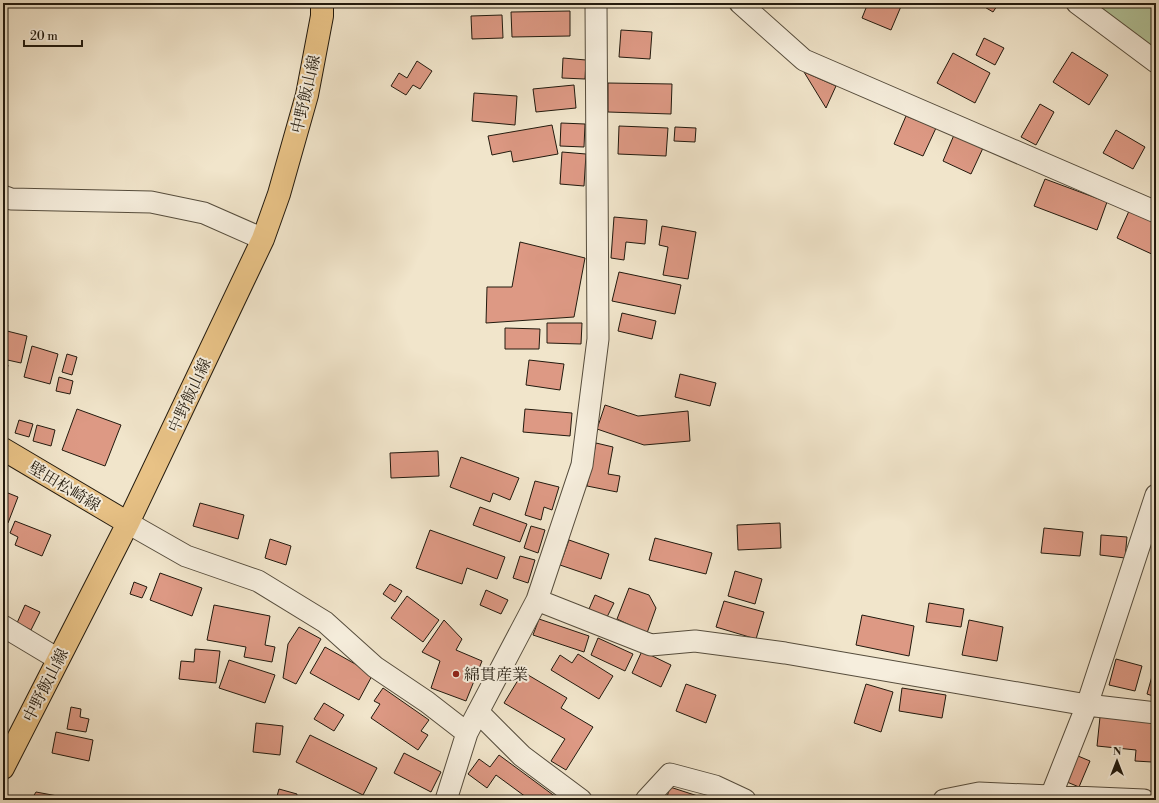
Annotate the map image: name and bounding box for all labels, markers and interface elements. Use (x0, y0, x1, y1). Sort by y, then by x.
scale bar (24, 22, 82, 48)
text: 20 m (30, 29, 58, 44)
street label: 中野飯山線 (287, 53, 325, 135)
street label: 中野飯山線 (164, 355, 216, 436)
street label: 壁田松崎線 (25, 458, 104, 516)
street label: 中野飯山線 (19, 645, 73, 726)
place label: 綿貫産業 (464, 665, 528, 685)
marker: 綿貫産業 (451, 669, 461, 679)
north arrow (1097, 741, 1137, 781)
text: N (1113, 745, 1122, 759)

